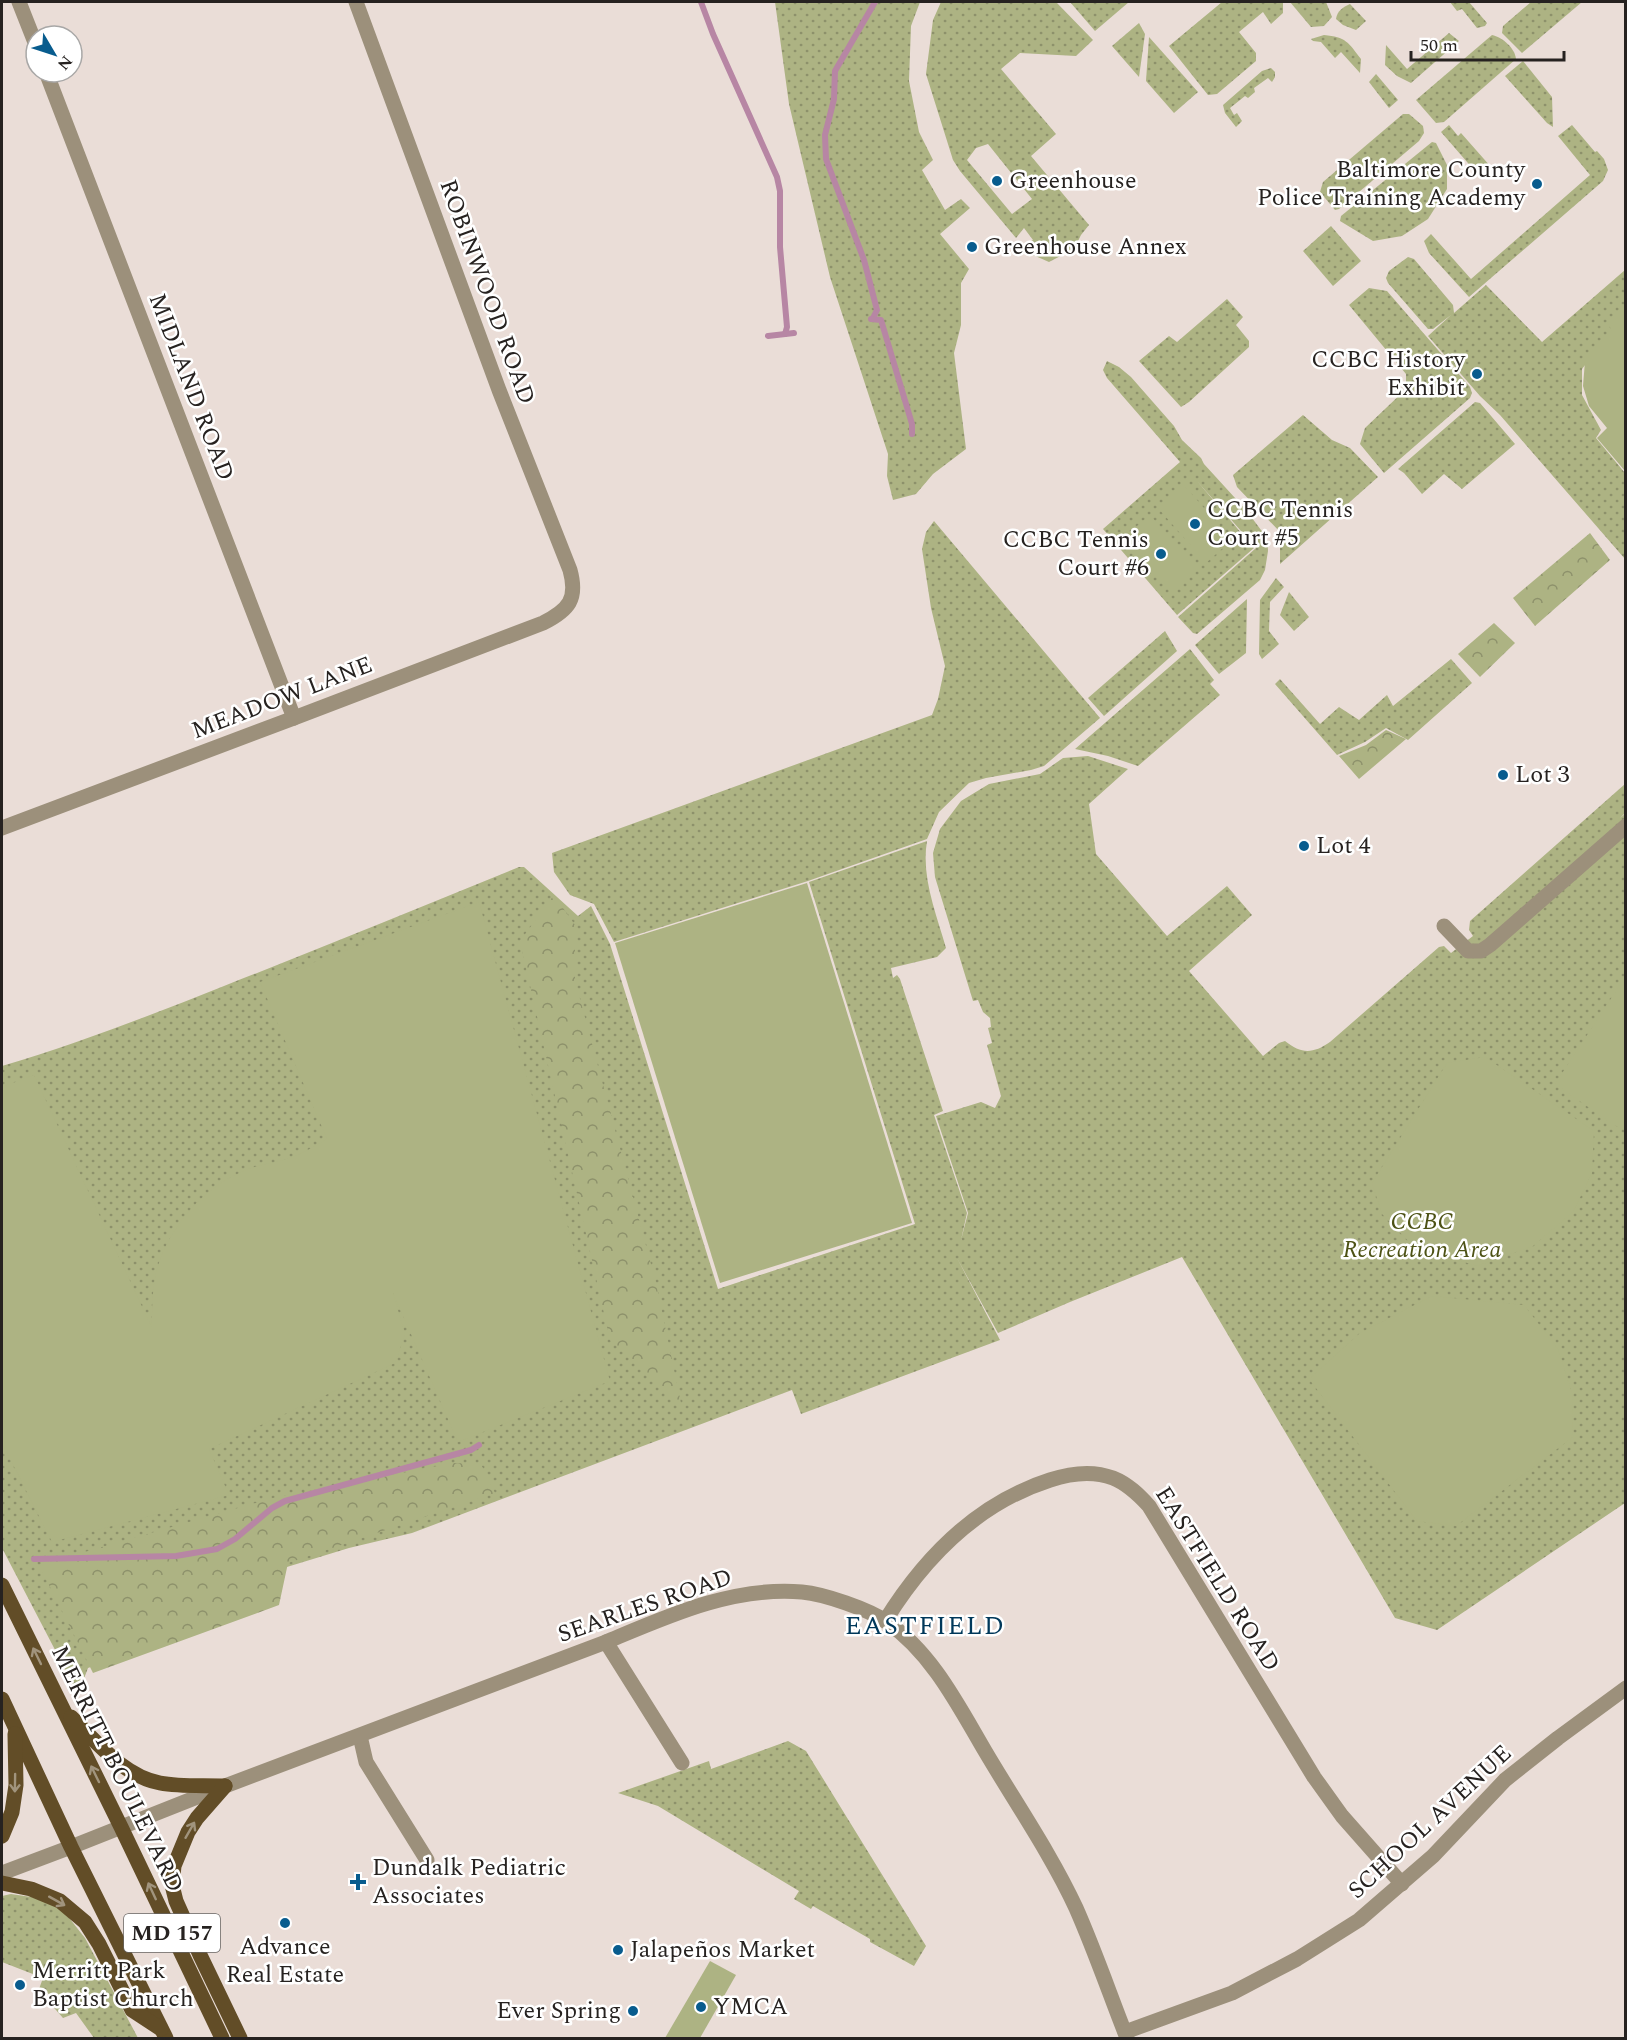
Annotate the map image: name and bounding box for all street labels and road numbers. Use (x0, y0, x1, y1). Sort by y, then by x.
street label: ROBINWOOD ROAD (430, 174, 544, 410)
street label: MIDLAND ROAD (139, 288, 243, 486)
street label: MEADOW LANE (186, 647, 378, 749)
street label: EASTFIELD ROAD (1145, 1479, 1289, 1679)
street label: SEARLES ROAD (553, 1559, 737, 1653)
street label: MERRITT BOULEVARD (41, 1639, 193, 1899)
street label: SCHOOL AVENUE (1340, 1736, 1520, 1908)
road number: MD 157 (124, 1914, 220, 1952)

